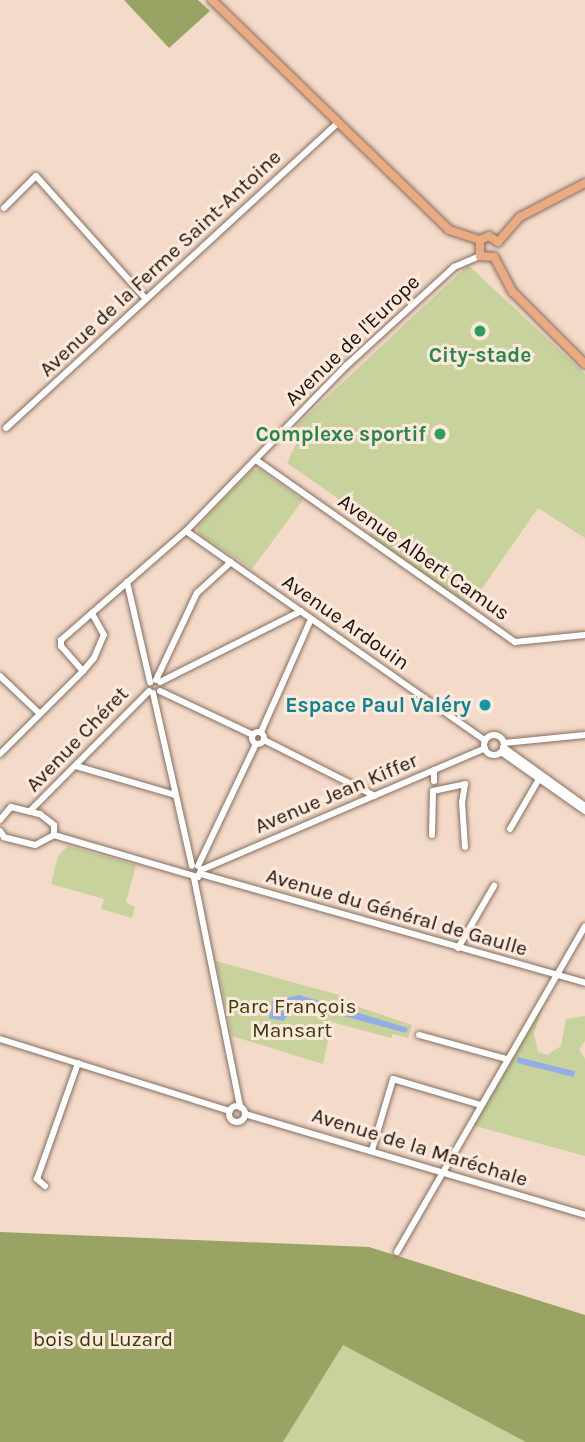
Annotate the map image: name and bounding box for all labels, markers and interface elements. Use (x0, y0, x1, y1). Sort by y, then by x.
street label: Avenue de la Ferme Saint-Antoine (34, 144, 286, 382)
street label: Avenue de l'Europe (279, 269, 425, 411)
marker: City-stade (472, 323, 488, 339)
place label: City-stade (429, 342, 531, 368)
place label: Complexe sportif (256, 421, 426, 447)
marker: Complexe sportif (432, 426, 448, 442)
street label: Avenue Albert Camus (333, 488, 515, 626)
street label: Avenue Ardouin (278, 569, 414, 675)
street label: Avenue Chéret (20, 681, 134, 797)
place label: Espace Paul Valéry (285, 692, 471, 718)
marker: Espace Paul Valéry (477, 697, 493, 713)
street label: Avenue Jean Kiffer (251, 747, 421, 839)
street label: Avenue du Général de Gaulle (263, 863, 531, 961)
park label: Parc François Mansart (227, 993, 357, 1043)
street label: Avenue de la Maréchale (309, 1102, 531, 1192)
park label: bois du Luzard (33, 1326, 173, 1352)

